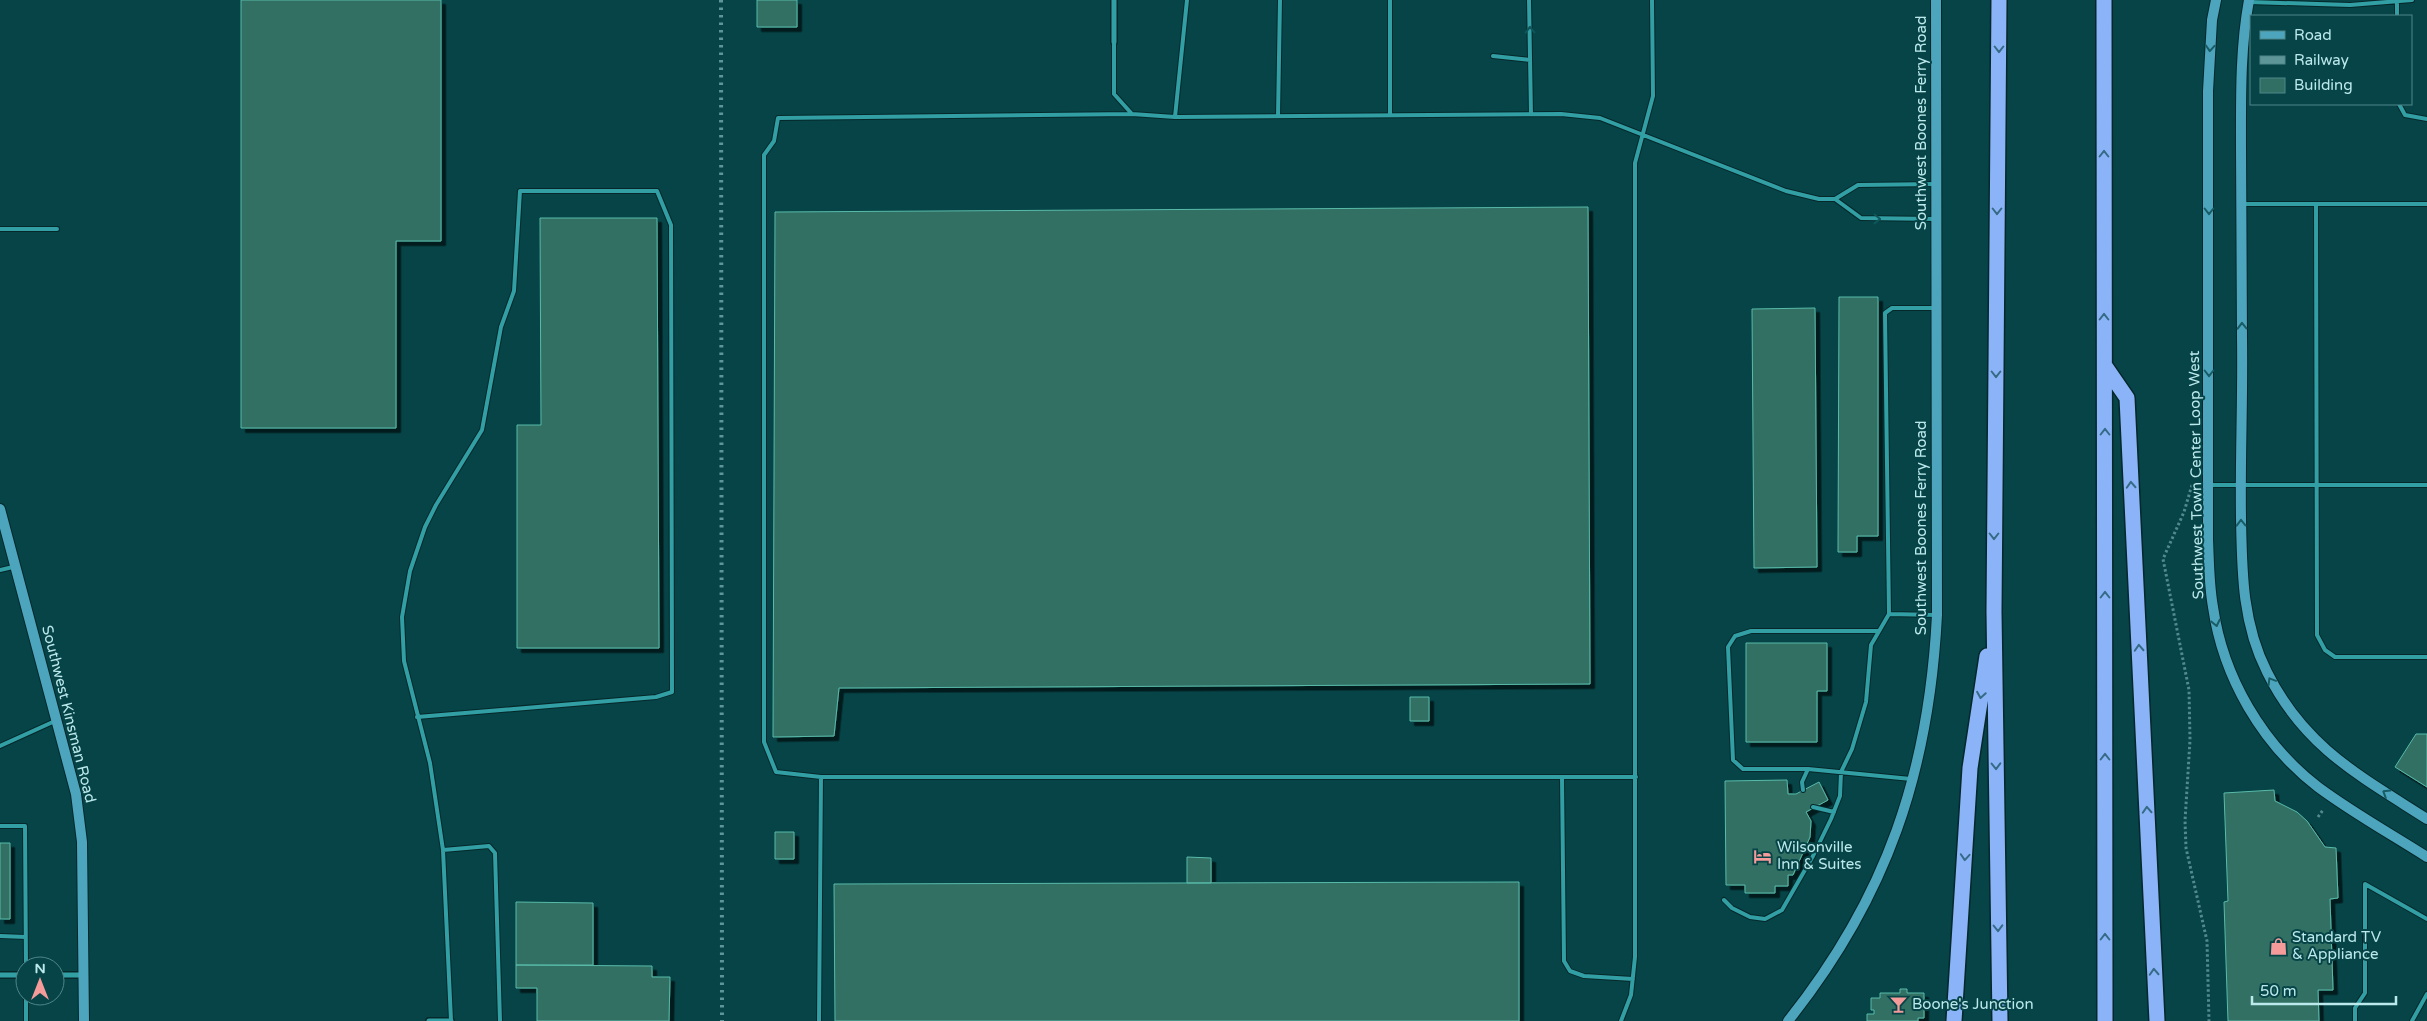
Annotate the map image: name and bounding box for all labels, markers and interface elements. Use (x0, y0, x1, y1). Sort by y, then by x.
legend (2250, 15, 2412, 105)
street label: Southwest Boones Ferry Road (1912, 16, 1930, 230)
one-way arrow (1525, 26, 1535, 34)
text: Road (2294, 26, 2332, 44)
one-way arrow (1993, 45, 2004, 53)
one-way arrow (2204, 45, 2215, 53)
text: Railway (2294, 51, 2349, 69)
text: Building (2294, 76, 2353, 94)
one-way arrow (2099, 150, 2109, 158)
one-way arrow (2204, 207, 2214, 215)
one-way arrow (1992, 208, 2002, 215)
one-way arrow (1873, 213, 1881, 224)
one-way arrow (2099, 313, 2109, 320)
one-way arrow (2237, 322, 2247, 330)
street label: Southwest Town Center Loop West (2185, 350, 2207, 600)
one-way arrow (1991, 370, 2001, 378)
one-way arrow (2204, 370, 2214, 377)
street label: Southwest Boones Ferry Road (1912, 421, 1930, 635)
one-way arrow (2100, 428, 2110, 436)
one-way arrow (2125, 481, 2136, 489)
one-way arrow (2236, 519, 2246, 526)
one-way arrow (1989, 532, 2000, 540)
one-way arrow (2100, 591, 2110, 598)
one-way arrow (2210, 618, 2221, 627)
street label: Southwest Kinsman Road (38, 623, 100, 805)
one-way arrow (2133, 643, 2144, 651)
one-way arrow (2268, 677, 2278, 686)
one-way arrow (1977, 691, 1987, 699)
one-way arrow (2100, 753, 2110, 761)
one-way arrow (1991, 762, 2001, 770)
one-way arrow (2382, 789, 2391, 799)
one-way arrow (2141, 806, 2152, 814)
place label: Wilsonville Inn & Suites (1777, 838, 1861, 873)
hotel icon: Wilsonville Inn & Suites (1753, 846, 1773, 866)
one-way arrow (1959, 853, 1970, 861)
one-way arrow (1993, 925, 2003, 933)
place label: Standard TV & Appliance (2292, 928, 2382, 963)
one-way arrow (2100, 933, 2110, 941)
shop icon: Standard TV & Appliance (2268, 936, 2288, 956)
north arrow (15, 956, 65, 1006)
text: N (34, 960, 46, 977)
one-way arrow (2149, 968, 2160, 976)
scale bar (2252, 974, 2396, 1006)
text: 50 m (2260, 982, 2297, 1000)
bar icon: Boone's Junction (1888, 994, 1908, 1014)
place label: Boone's Junction (1912, 995, 2034, 1013)

